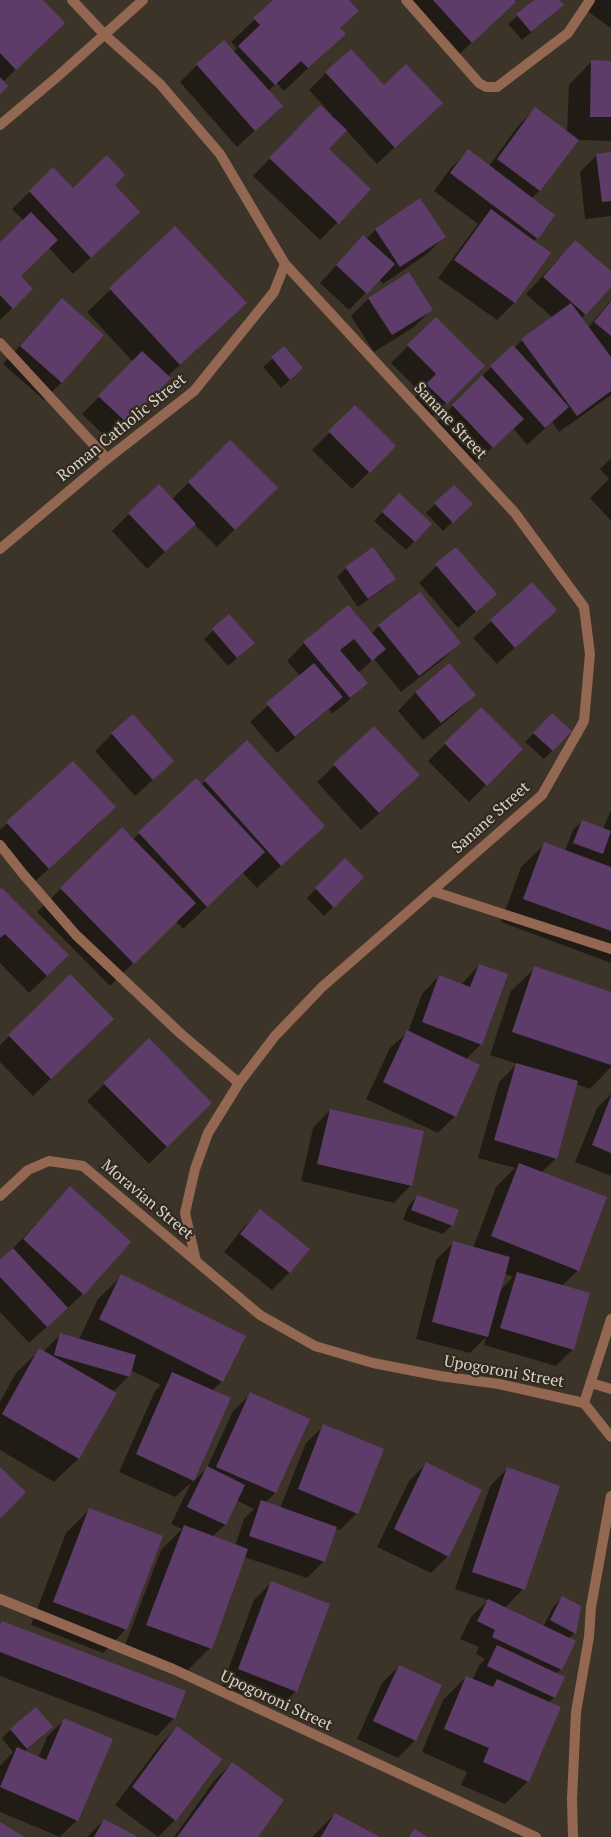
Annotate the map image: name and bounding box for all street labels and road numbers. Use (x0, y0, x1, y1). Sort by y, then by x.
street label: Roman Catholic Street (54, 370, 190, 486)
street label: Sanane Street (409, 378, 491, 464)
street label: Sanane Street (448, 778, 534, 858)
street label: Moravian Street (97, 1156, 197, 1244)
street label: Upogoroni Street (442, 1352, 566, 1392)
street label: Upogoroni Street (217, 1667, 335, 1735)

